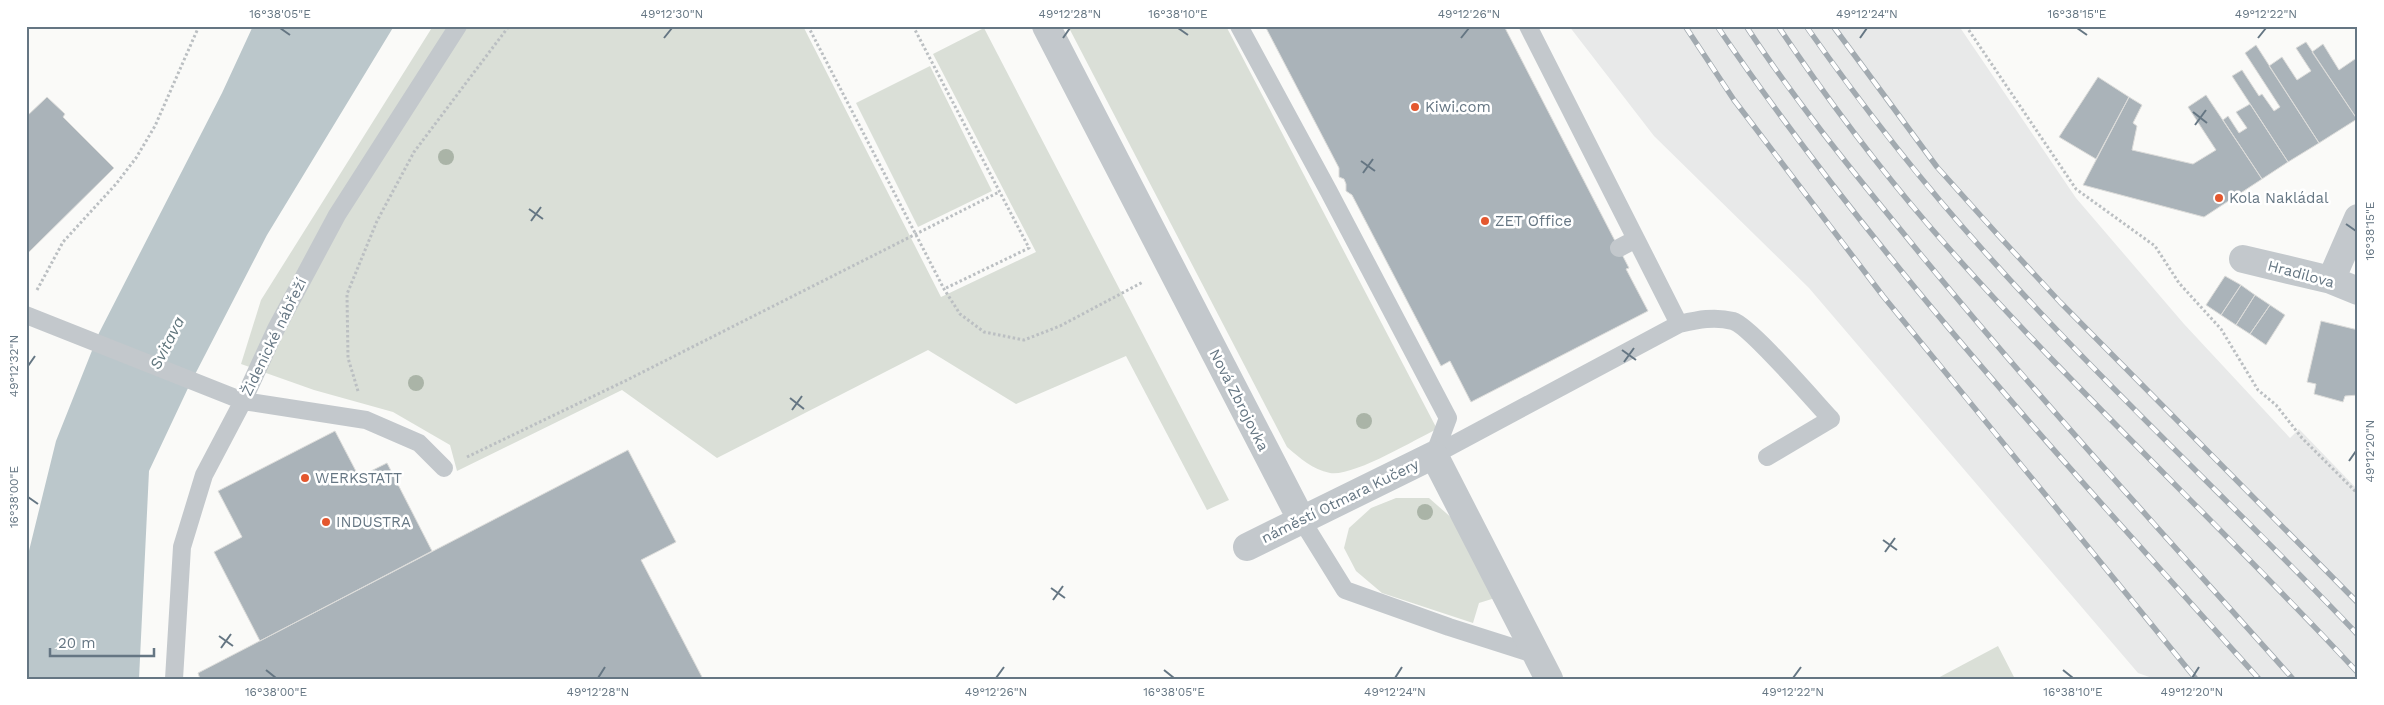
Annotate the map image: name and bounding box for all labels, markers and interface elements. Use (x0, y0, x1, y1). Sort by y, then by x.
text: 16°38'05"E (249, 7, 311, 21)
text: 49°12'30"N (641, 7, 703, 21)
text: 49°12'28"N (1039, 7, 1101, 21)
text: 16°38'10"E (1148, 7, 1208, 21)
text: 49°12'26"N (1438, 7, 1500, 21)
text: 49°12'24"N (1836, 7, 1898, 21)
text: 16°38'15"E (2048, 7, 2107, 21)
text: 49°12'22"N (2235, 7, 2297, 21)
place label: Kiwi.com (1425, 98, 1491, 116)
marker: Kiwi.com (1409, 101, 1421, 113)
place label: Kola Nakládal (2229, 189, 2329, 207)
marker: Kola Nakládal (2213, 192, 2225, 204)
text: 16°38'15"E (2363, 201, 2377, 260)
place label: ZET Office (1495, 212, 1572, 230)
marker: ZET Office (1479, 215, 1491, 227)
street label: Hradilova (2266, 256, 2337, 292)
street label: Židenické nábřeží (238, 275, 310, 399)
water label: Svitava (146, 313, 188, 372)
text: 49°12'32"N (7, 335, 21, 397)
street label: Nová Zbrojovka (1206, 346, 1273, 454)
text: 49°12'20"N (2363, 420, 2377, 482)
street label: náměstí Otmara Kučery (1258, 455, 1422, 547)
text: 16°38'00"E (7, 466, 21, 528)
place label: WERKSTATT (315, 469, 402, 487)
marker: WERKSTATT (299, 472, 311, 484)
place label: INDUSTRA (336, 513, 411, 531)
marker: INDUSTRA (320, 516, 332, 528)
scale bar (50, 625, 154, 657)
text: 20 m (58, 634, 96, 652)
text: 16°38'00"E (245, 685, 307, 699)
text: 49°12'28"N (567, 685, 629, 699)
text: 49°12'26"N (965, 685, 1027, 699)
text: 16°38'05"E (1143, 685, 1205, 699)
text: 49°12'24"N (1364, 685, 1426, 699)
text: 49°12'22"N (1762, 685, 1824, 699)
text: 16°38'10"E (2043, 685, 2103, 699)
text: 49°12'20"N (2161, 685, 2223, 699)

